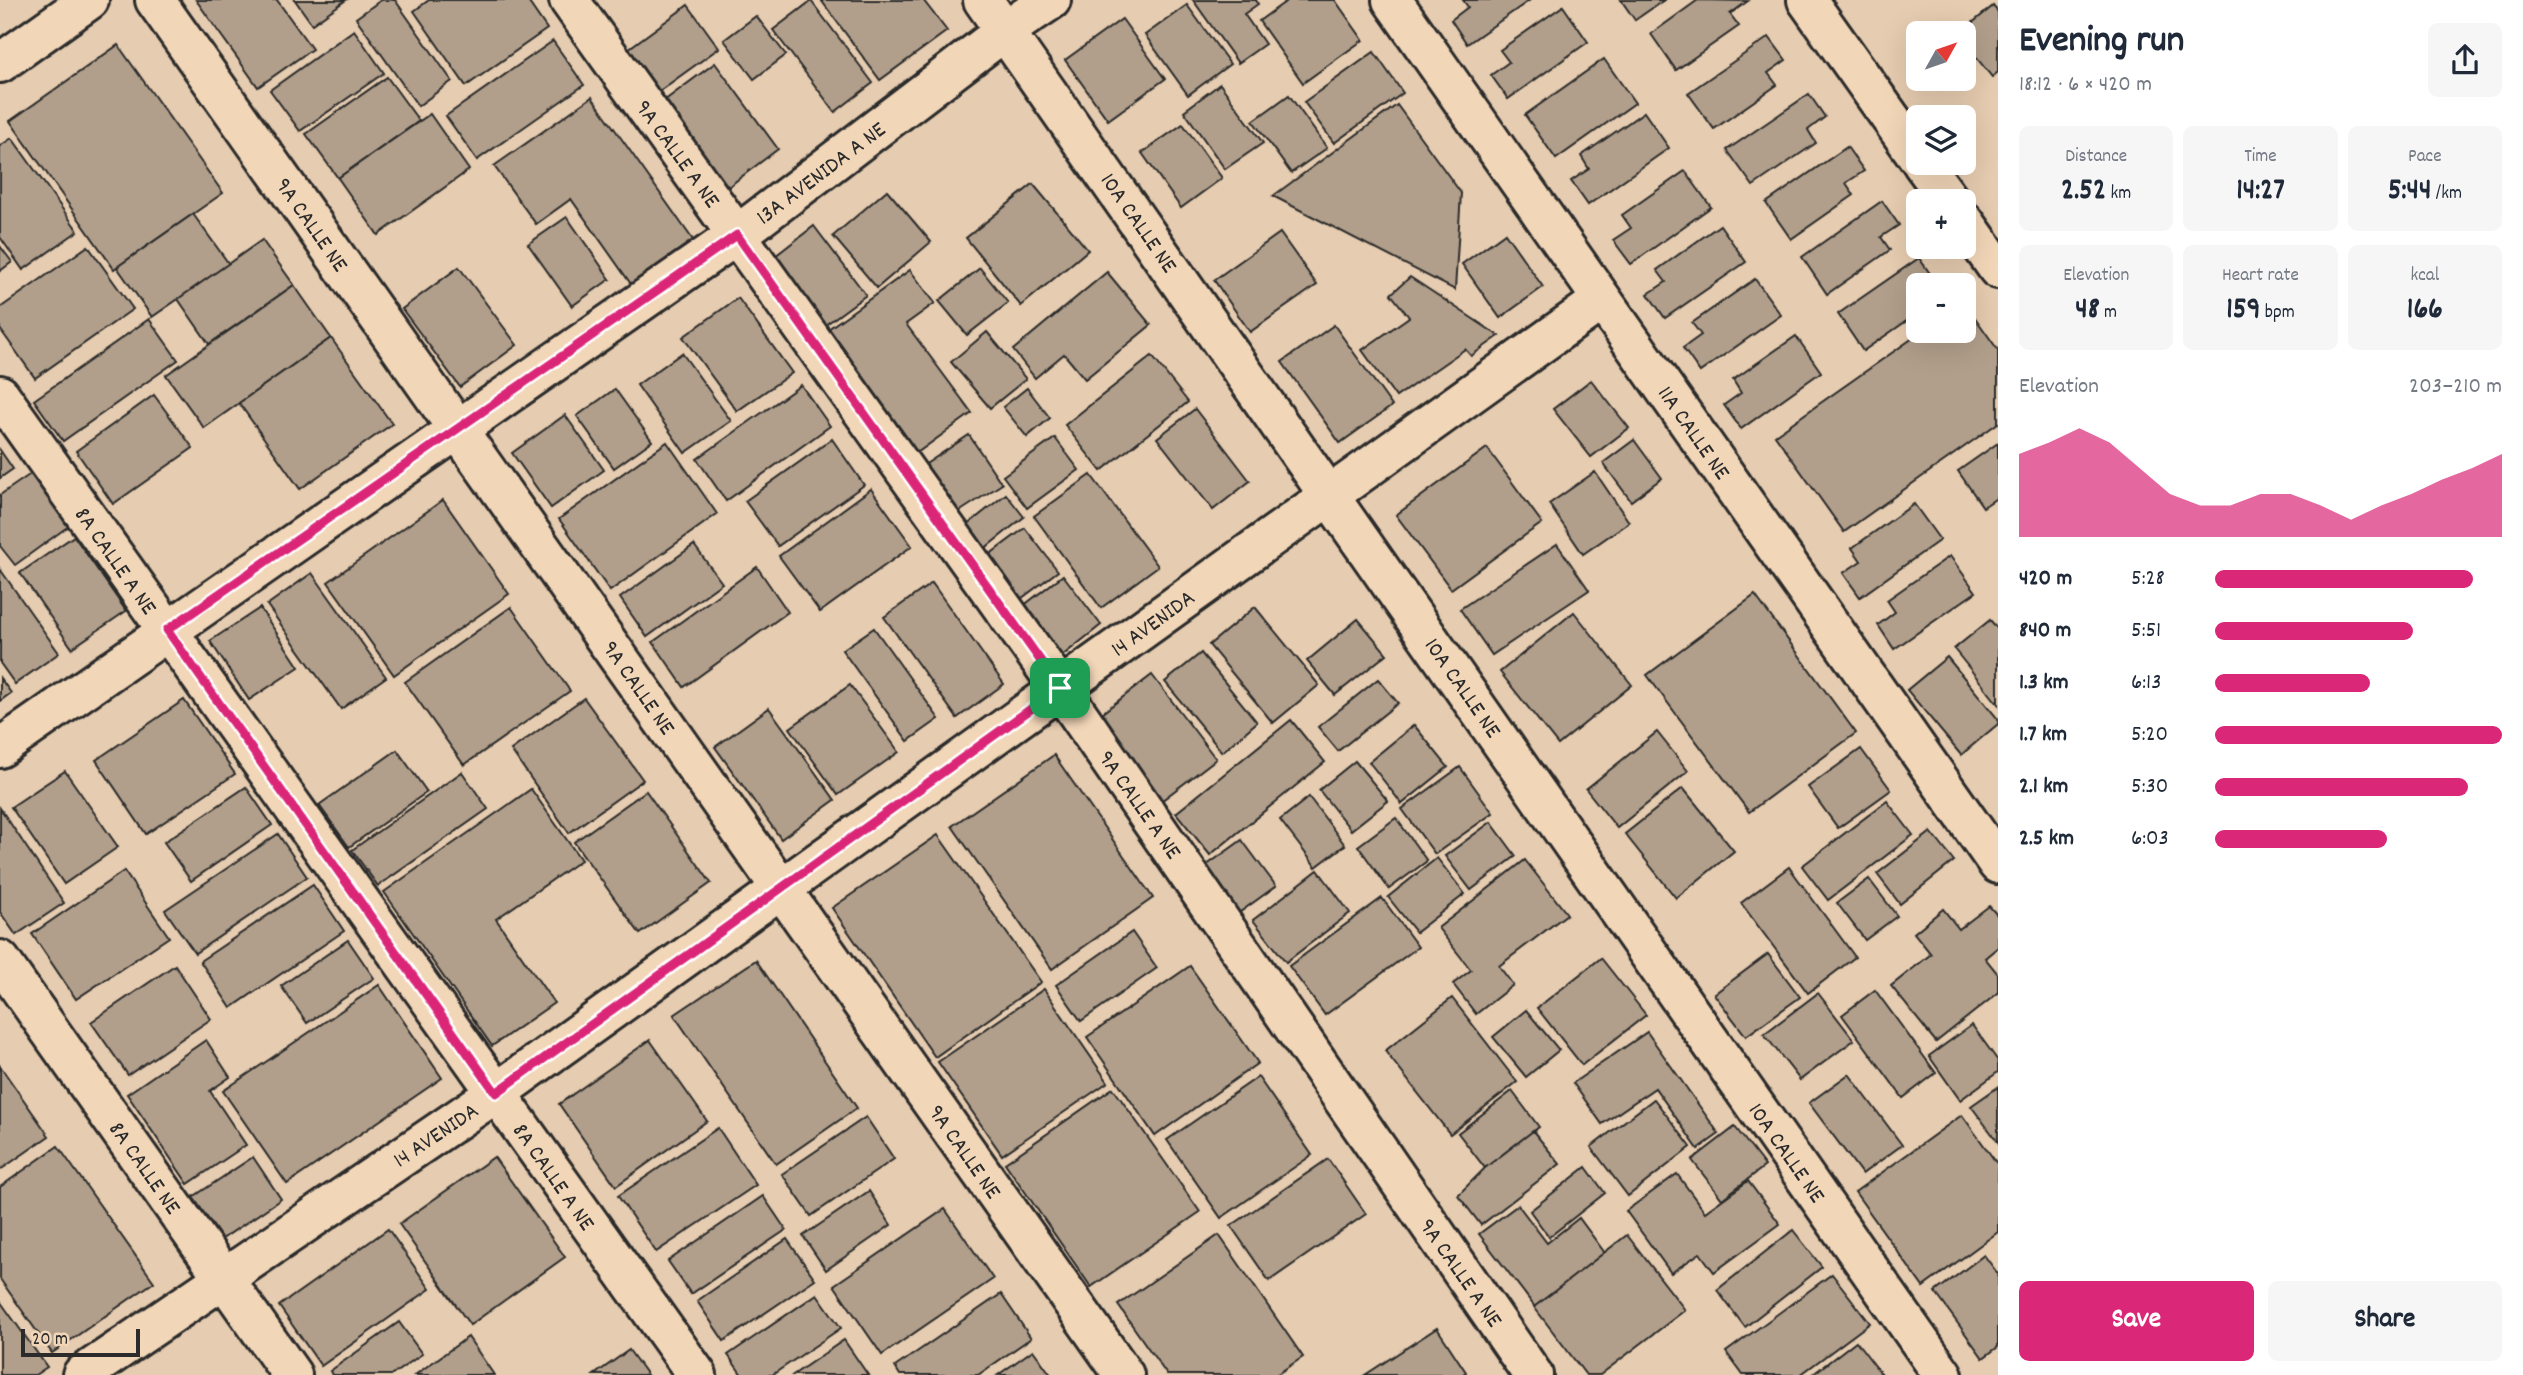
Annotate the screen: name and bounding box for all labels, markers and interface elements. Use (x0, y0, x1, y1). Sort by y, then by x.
text: Evening run (2019, 15, 2184, 70)
north arrow (1906, 21, 1976, 91)
map controls (1906, 21, 1976, 343)
button: share (2428, 23, 2502, 97)
text: 18:12 · 6 × 420 m (2019, 69, 2152, 102)
street label: 9A CALLE A NE (626, 94, 727, 216)
button: layers (1906, 105, 1976, 175)
street label: 13A AVENIDA A NE (750, 115, 894, 235)
text: Distance (2065, 144, 2127, 171)
text: Time (2244, 144, 2277, 171)
text: Pace (2408, 144, 2442, 171)
street label: 10A CALLE NE (1090, 167, 1184, 281)
text: 2.52 (2061, 171, 2106, 214)
text: 14:27 (2236, 171, 2285, 214)
text: 5:44 (2388, 171, 2431, 214)
street label: 9A CALLE NE (265, 172, 355, 280)
text: km (2106, 181, 2131, 208)
text: /km (2431, 181, 2462, 208)
button: + (1906, 189, 1976, 259)
text: Elevation (2063, 263, 2129, 290)
text: Heart rate (2222, 263, 2299, 290)
text: kcal (2410, 263, 2439, 290)
button: − (1906, 273, 1976, 343)
text: 48 (2075, 290, 2100, 333)
text: 159 (2226, 290, 2260, 333)
text: 166 (2407, 290, 2443, 333)
text: m (2100, 300, 2117, 327)
text: bpm (2260, 300, 2295, 327)
text: Elevation (2019, 371, 2099, 404)
text: 203–210 m (2409, 371, 2502, 404)
street label: 11A CALLE NE (1648, 380, 1737, 488)
street label: 8A CALLE A NE (65, 501, 164, 623)
text: 420 m (2019, 563, 2072, 596)
text: 5:28 (2131, 563, 2165, 596)
street label: 14 AVENIDA (1105, 583, 1203, 667)
text: 840 m (2019, 615, 2071, 648)
text: 5:51 (2131, 615, 2161, 648)
street label: 10A CALLE NE (1414, 632, 1508, 746)
street label: 9A CALLE NE (592, 635, 682, 743)
pin (1030, 658, 1090, 718)
text: 1.3 km (2019, 667, 2069, 700)
text: 6:13 (2131, 667, 2161, 700)
icon: arrive (1041, 669, 1079, 707)
text: 1.7 km (2019, 719, 2067, 752)
text: 5:20 (2131, 719, 2168, 752)
street label: 9A CALLE A NE (1088, 745, 1188, 868)
text: 2.1 km (2019, 771, 2068, 804)
text: 5:30 (2131, 771, 2168, 804)
text: 2.5 km (2019, 823, 2074, 856)
text: 6:03 (2131, 823, 2169, 856)
street label: 14 AVENIDA (388, 1096, 486, 1178)
street label: 10A CALLE NE (1738, 1097, 1832, 1211)
street label: 9A CALLE NE (918, 1099, 1008, 1207)
street label: 8A CALLE NE (99, 1116, 188, 1223)
street label: 8A CALLE A NE (503, 1117, 602, 1239)
street label: 9A CALLE A NE (1409, 1213, 1509, 1336)
button: Save (2019, 1281, 2254, 1361)
button: Share (2268, 1281, 2502, 1361)
scale bar (21, 1326, 140, 1358)
text: 20 m (32, 1327, 68, 1354)

